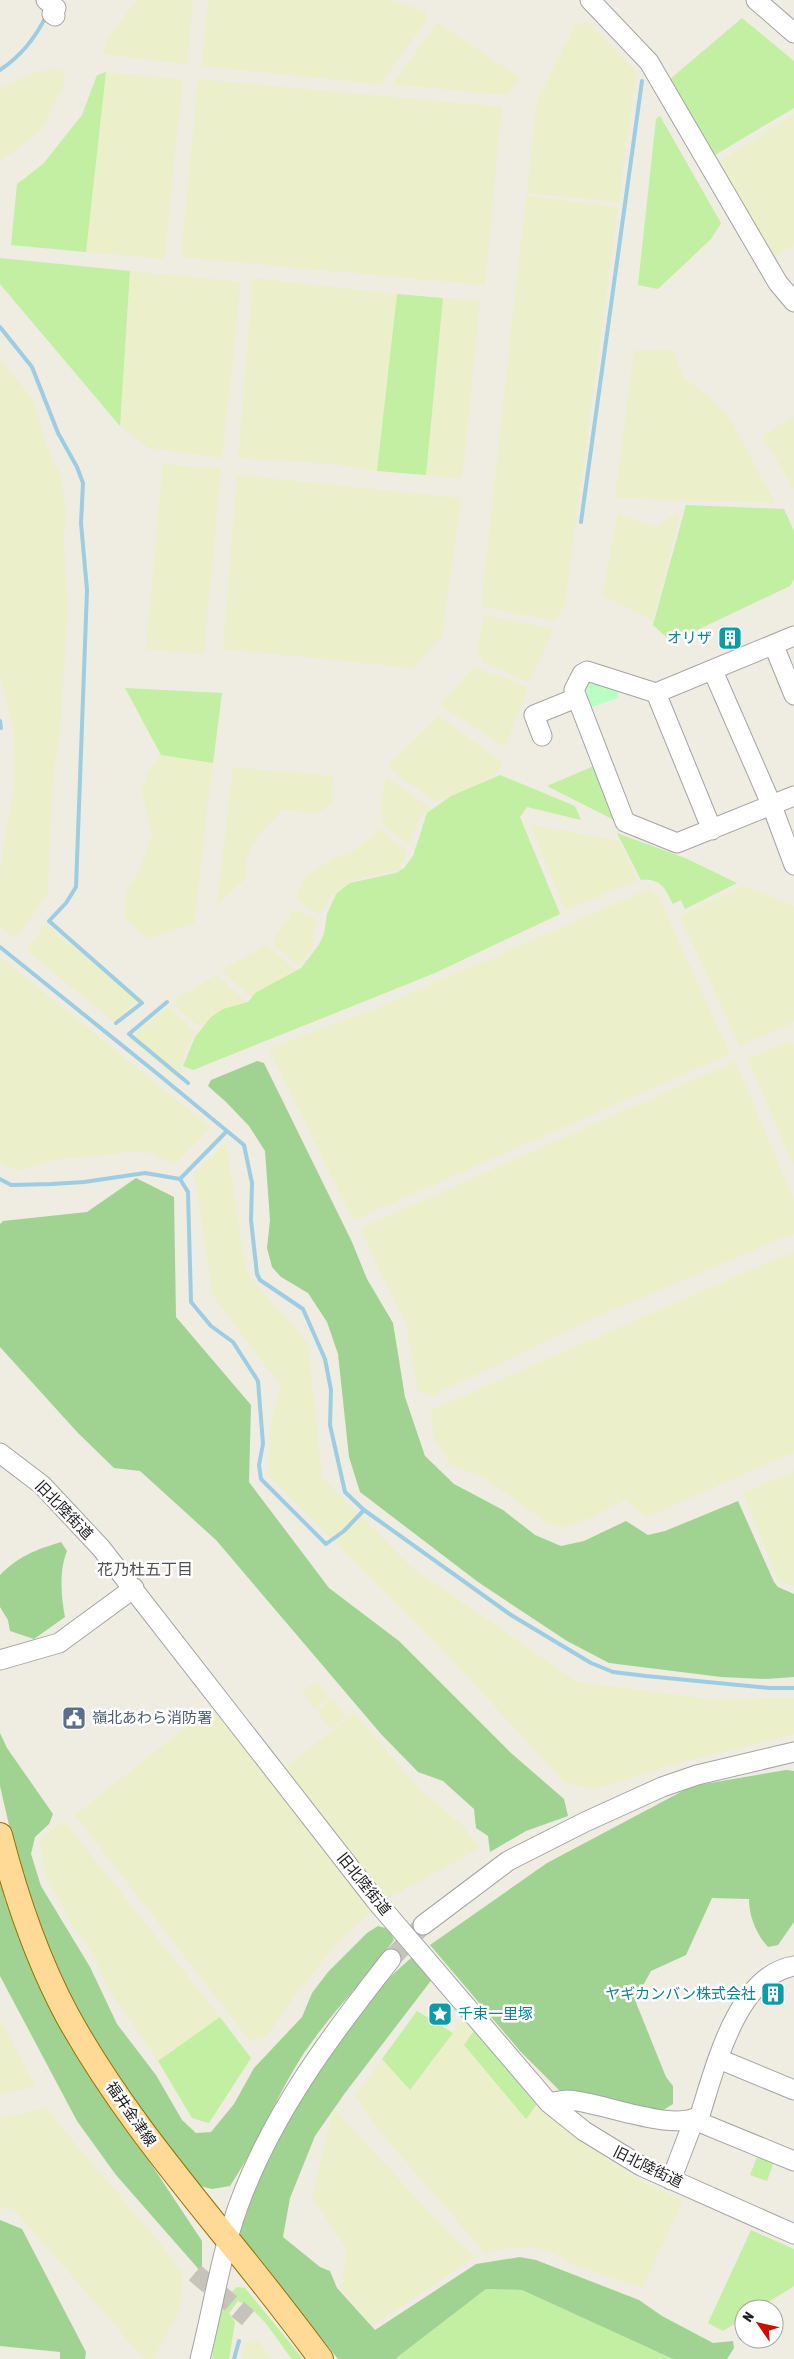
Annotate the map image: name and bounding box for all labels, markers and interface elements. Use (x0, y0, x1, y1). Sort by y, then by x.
building icon: オリザ (717, 625, 743, 651)
place label: オリザ (667, 629, 712, 646)
street label: 旧北陸街道 (32, 1477, 97, 1543)
district label: 花乃杜五丁目 (97, 1560, 193, 1578)
public building icon: 嶺北あわら消防署 (61, 1705, 87, 1731)
place label: 嶺北あわら消防署 (92, 1709, 212, 1726)
street label: 旧北陸街道 (334, 1849, 395, 1918)
building icon: ヤギカンバン株式会社 (760, 1981, 786, 2007)
place label: ヤギカンバン株式会社 (605, 1985, 756, 2002)
place icon: 千束一里塚 (427, 2001, 453, 2027)
place label: 千束一里塚 (458, 2005, 533, 2022)
street label: 福井金津線 (103, 2078, 160, 2149)
street label: 旧北陸街道 (611, 2142, 686, 2191)
north arrow (734, 2299, 784, 2349)
text: N (739, 2309, 757, 2325)

